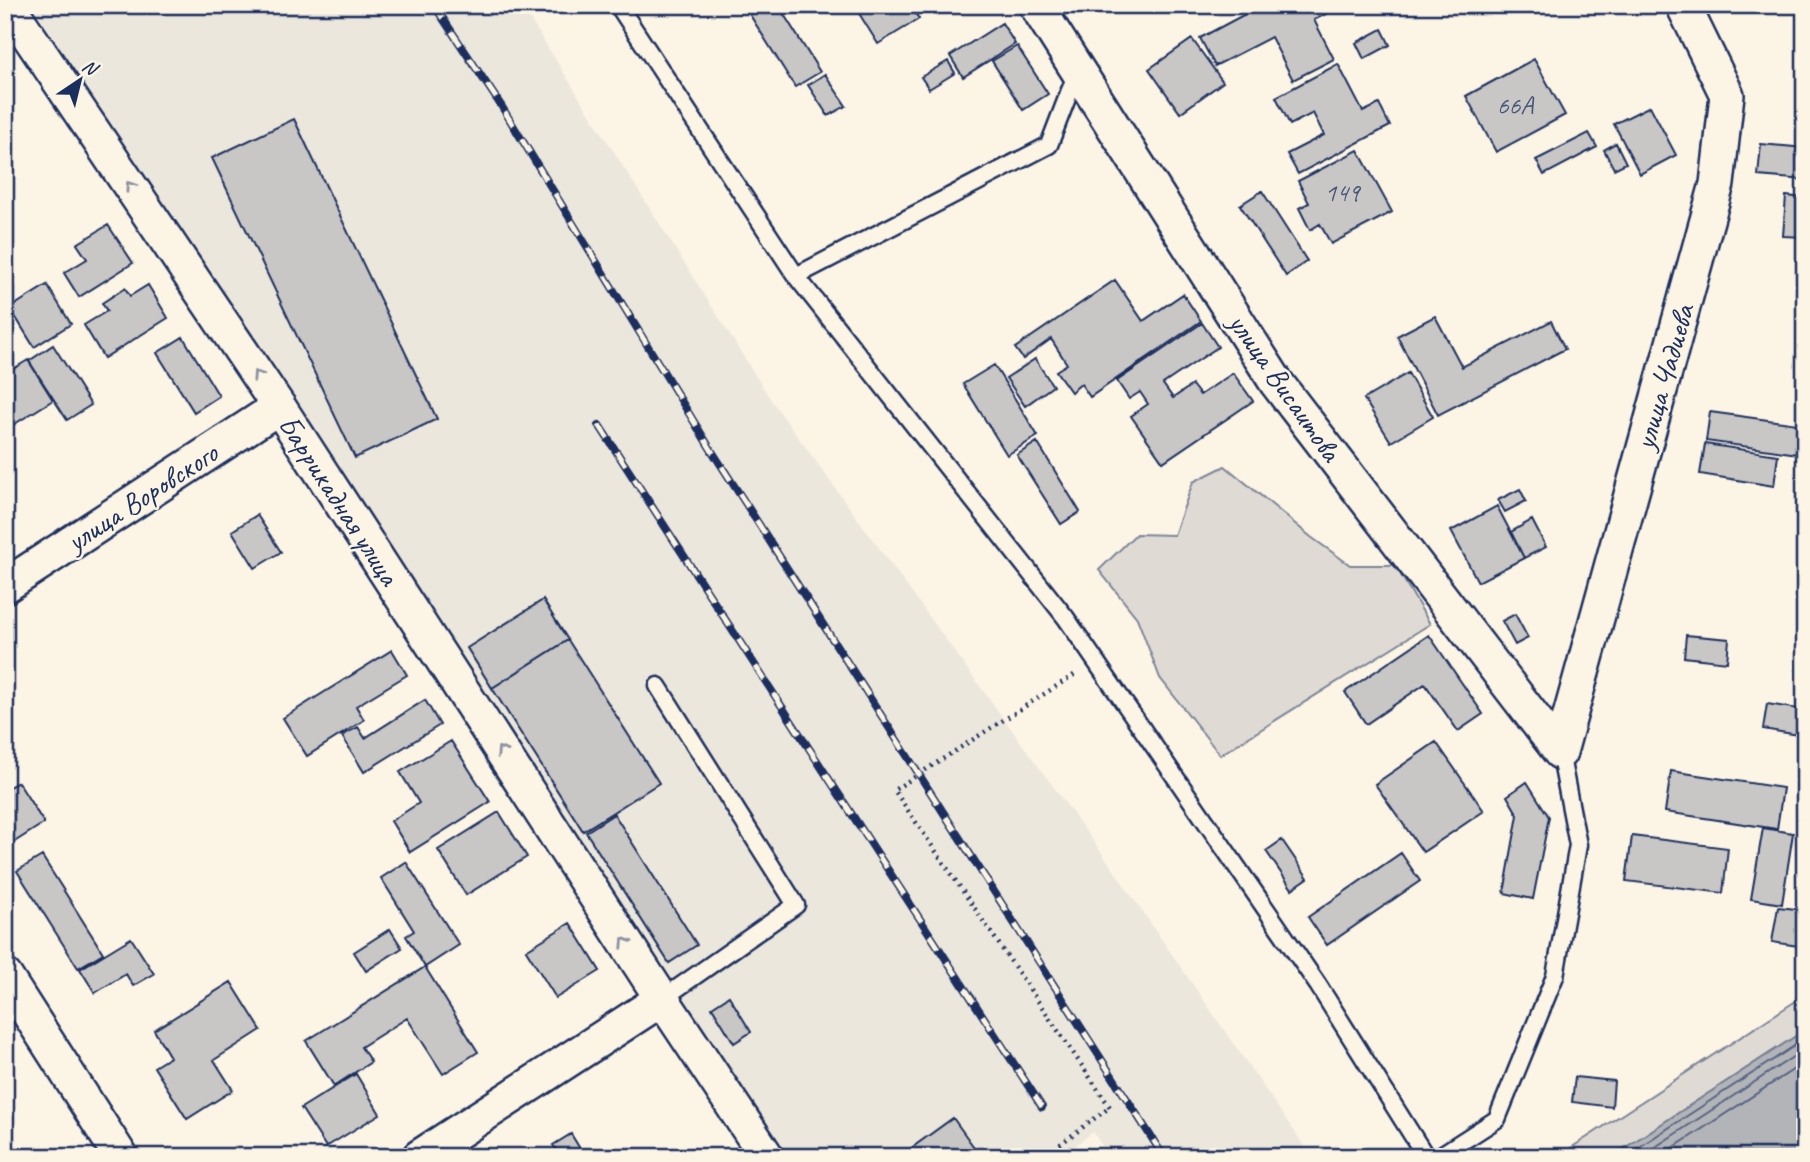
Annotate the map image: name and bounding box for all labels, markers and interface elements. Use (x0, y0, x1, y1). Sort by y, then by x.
north arrow (46, 46, 116, 116)
text: N (77, 54, 104, 82)
house number: 66А (1497, 89, 1535, 122)
house number: 149 (1324, 176, 1362, 209)
one-way arrow (126, 181, 138, 194)
street label: улица Чадиева (1625, 298, 1703, 456)
street label: улица Висаитова (1219, 304, 1351, 470)
one-way arrow (253, 370, 265, 383)
street label: Баррикадная улица (270, 408, 409, 594)
street label: улица Воровского (57, 433, 226, 561)
one-way arrow (496, 745, 509, 758)
one-way arrow (620, 936, 633, 949)

